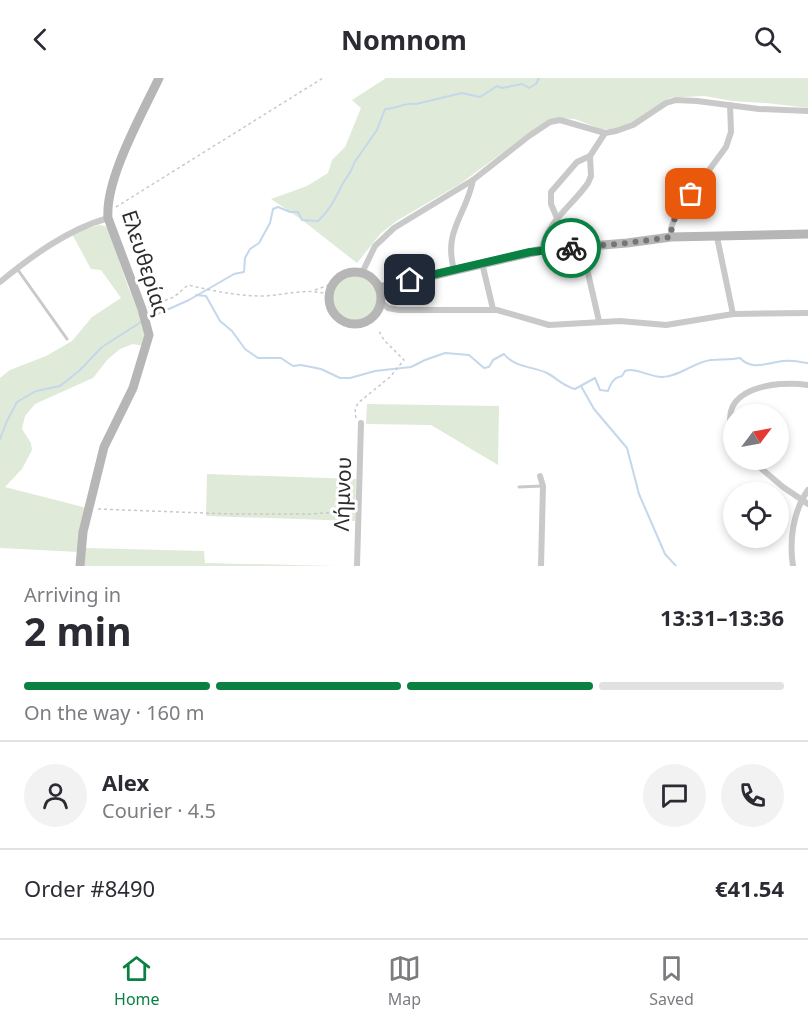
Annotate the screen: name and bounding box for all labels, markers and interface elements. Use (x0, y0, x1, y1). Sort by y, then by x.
text: Nomnom (341, 21, 467, 58)
icon: back (24, 23, 57, 56)
icon: search (751, 23, 784, 56)
pin (665, 168, 716, 219)
icon: bag (674, 177, 707, 210)
street label: Ελευθερίας (116, 206, 176, 319)
courier (541, 218, 601, 278)
icon: bike (555, 232, 588, 265)
pin (384, 254, 435, 305)
icon: home (393, 263, 426, 296)
north arrow (723, 404, 789, 470)
map controls (723, 404, 789, 548)
street label: Λήμνου (327, 456, 357, 532)
button: locate (723, 482, 789, 548)
text: Arriving in (24, 581, 121, 608)
text: 13:31–13:36 (660, 602, 784, 632)
text: 2 min (24, 604, 131, 657)
text: On the way · 160 m (24, 699, 204, 726)
button: person (24, 764, 87, 827)
button: chat (643, 764, 706, 827)
button: phone (721, 764, 784, 827)
text: Alex (102, 767, 149, 797)
text: Courier · 4.5 (102, 797, 216, 824)
text: Order #8490 (24, 873, 155, 903)
text: €41.54 (715, 873, 784, 903)
tab: Home (114, 952, 160, 1010)
tab: Map (388, 952, 421, 1010)
tab: Saved (649, 952, 694, 1010)

